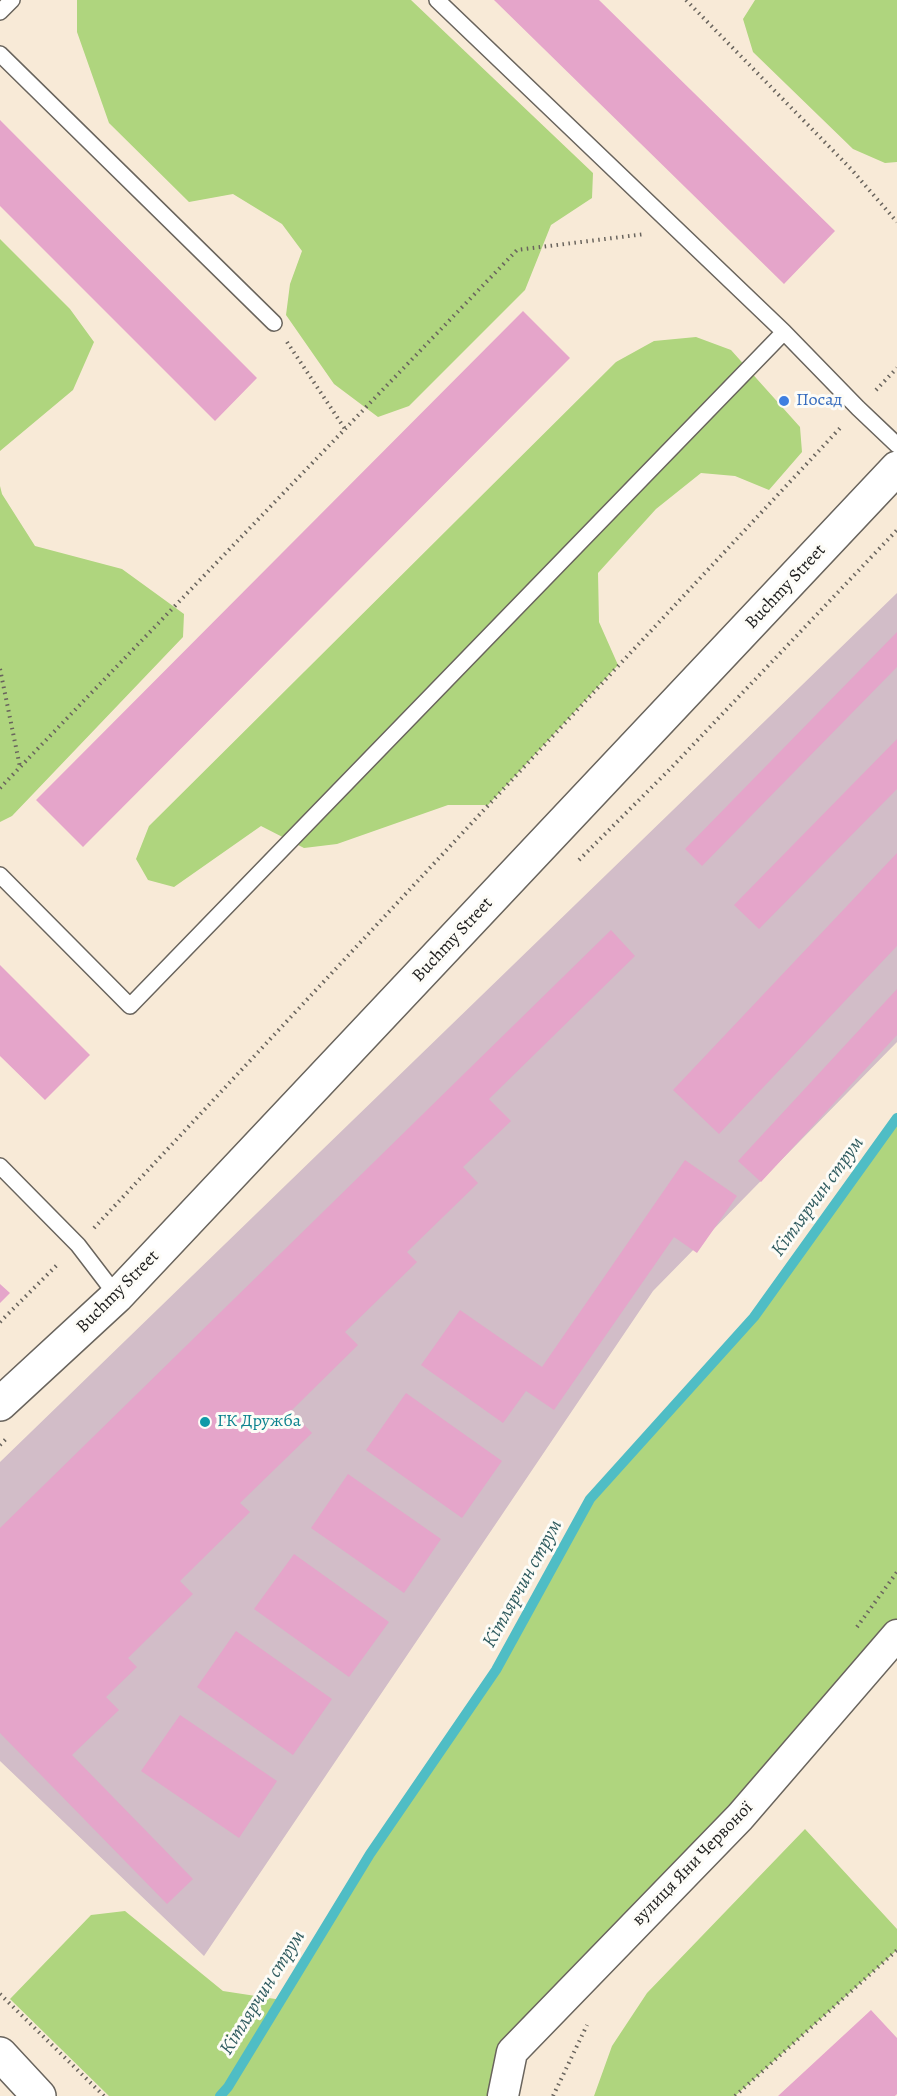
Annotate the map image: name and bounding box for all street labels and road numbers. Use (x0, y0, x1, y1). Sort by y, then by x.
street label: Buchmy Street (741, 540, 831, 634)
street label: Buchmy Street (408, 893, 498, 987)
street label: Buchmy Street (72, 1246, 164, 1338)
street label: вулиця Яни Червоної (628, 1797, 758, 1931)

